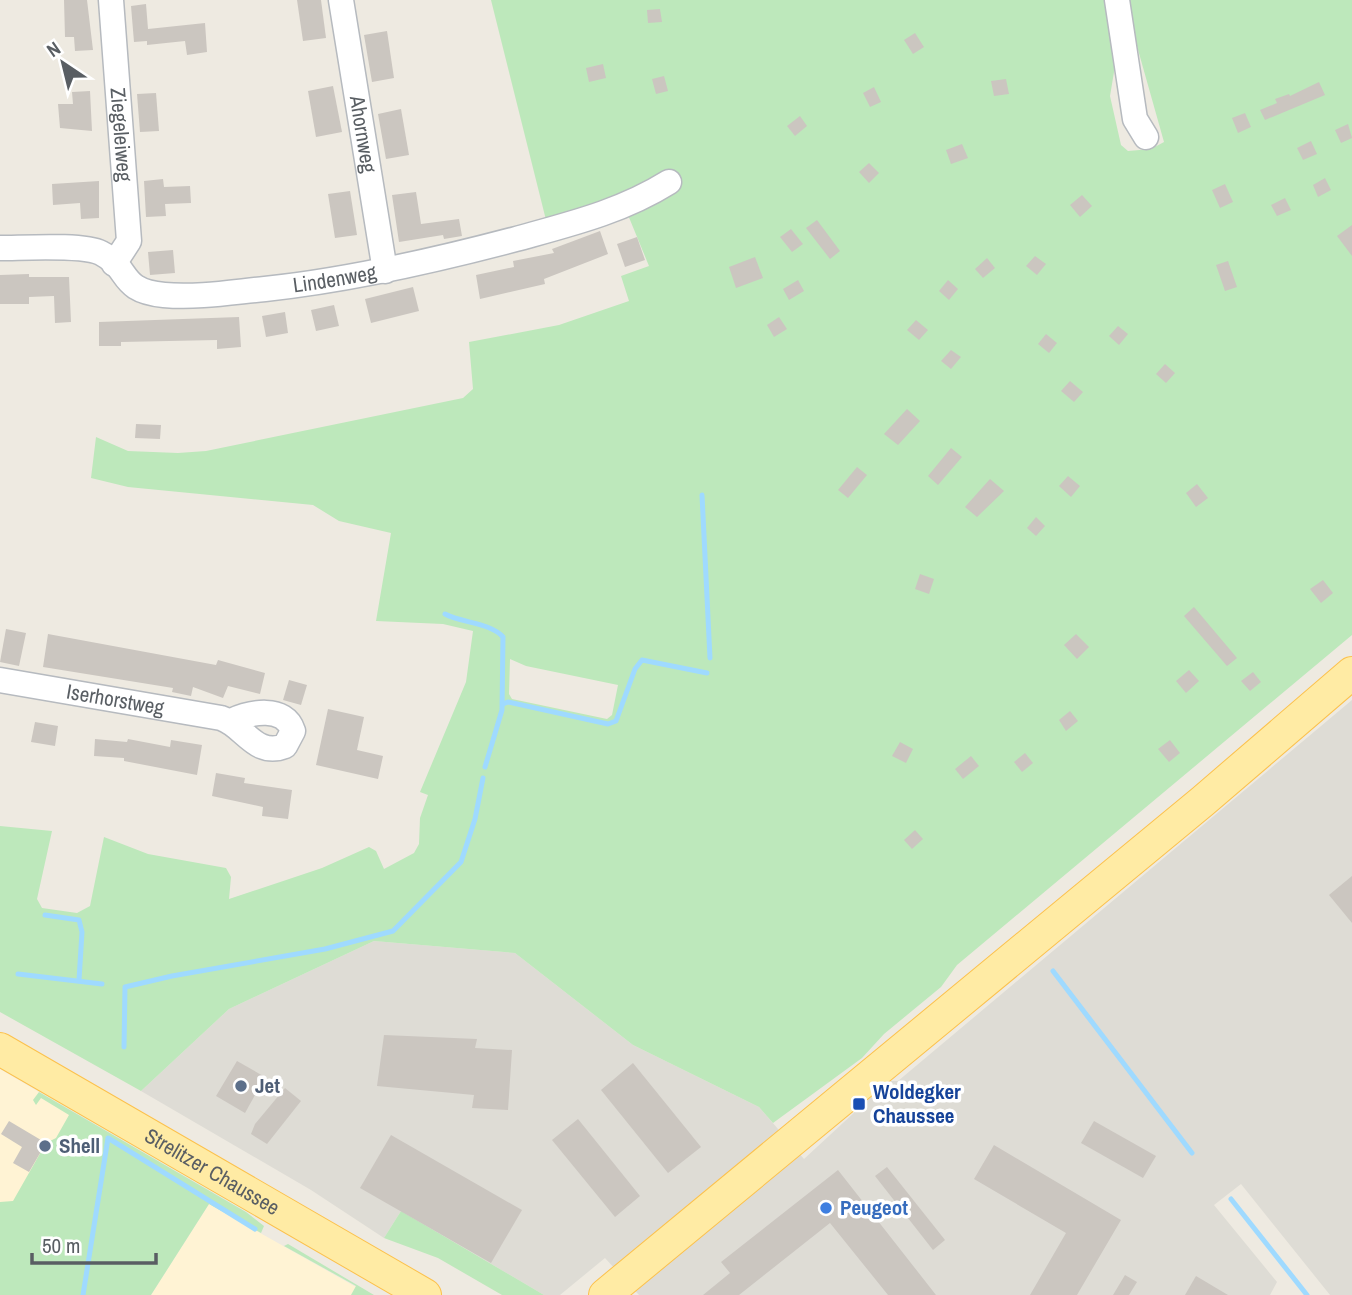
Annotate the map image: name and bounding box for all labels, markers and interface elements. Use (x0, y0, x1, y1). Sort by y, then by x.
north arrow (28, 28, 98, 98)
text: N (41, 35, 65, 63)
street label: Ziegeleiweg (104, 87, 140, 183)
street label: Ahornweg (343, 93, 384, 175)
street label: Lindenweg (291, 257, 379, 300)
street label: Iserhorstweg (64, 677, 167, 722)
place label: Jet (255, 1071, 280, 1100)
place label: Woldegker Chaussee (873, 1077, 961, 1130)
marker: Jet (233, 1078, 249, 1094)
marker: Woldegker Chaussee (851, 1096, 867, 1112)
street label: Strelitzer Chaussee (140, 1121, 285, 1222)
place label: Shell (59, 1131, 100, 1160)
marker: Shell (37, 1138, 53, 1154)
place label: Peugeot (840, 1193, 908, 1222)
marker: Peugeot (818, 1200, 834, 1216)
scale bar (32, 1222, 156, 1266)
text: 50 m (42, 1231, 80, 1260)

